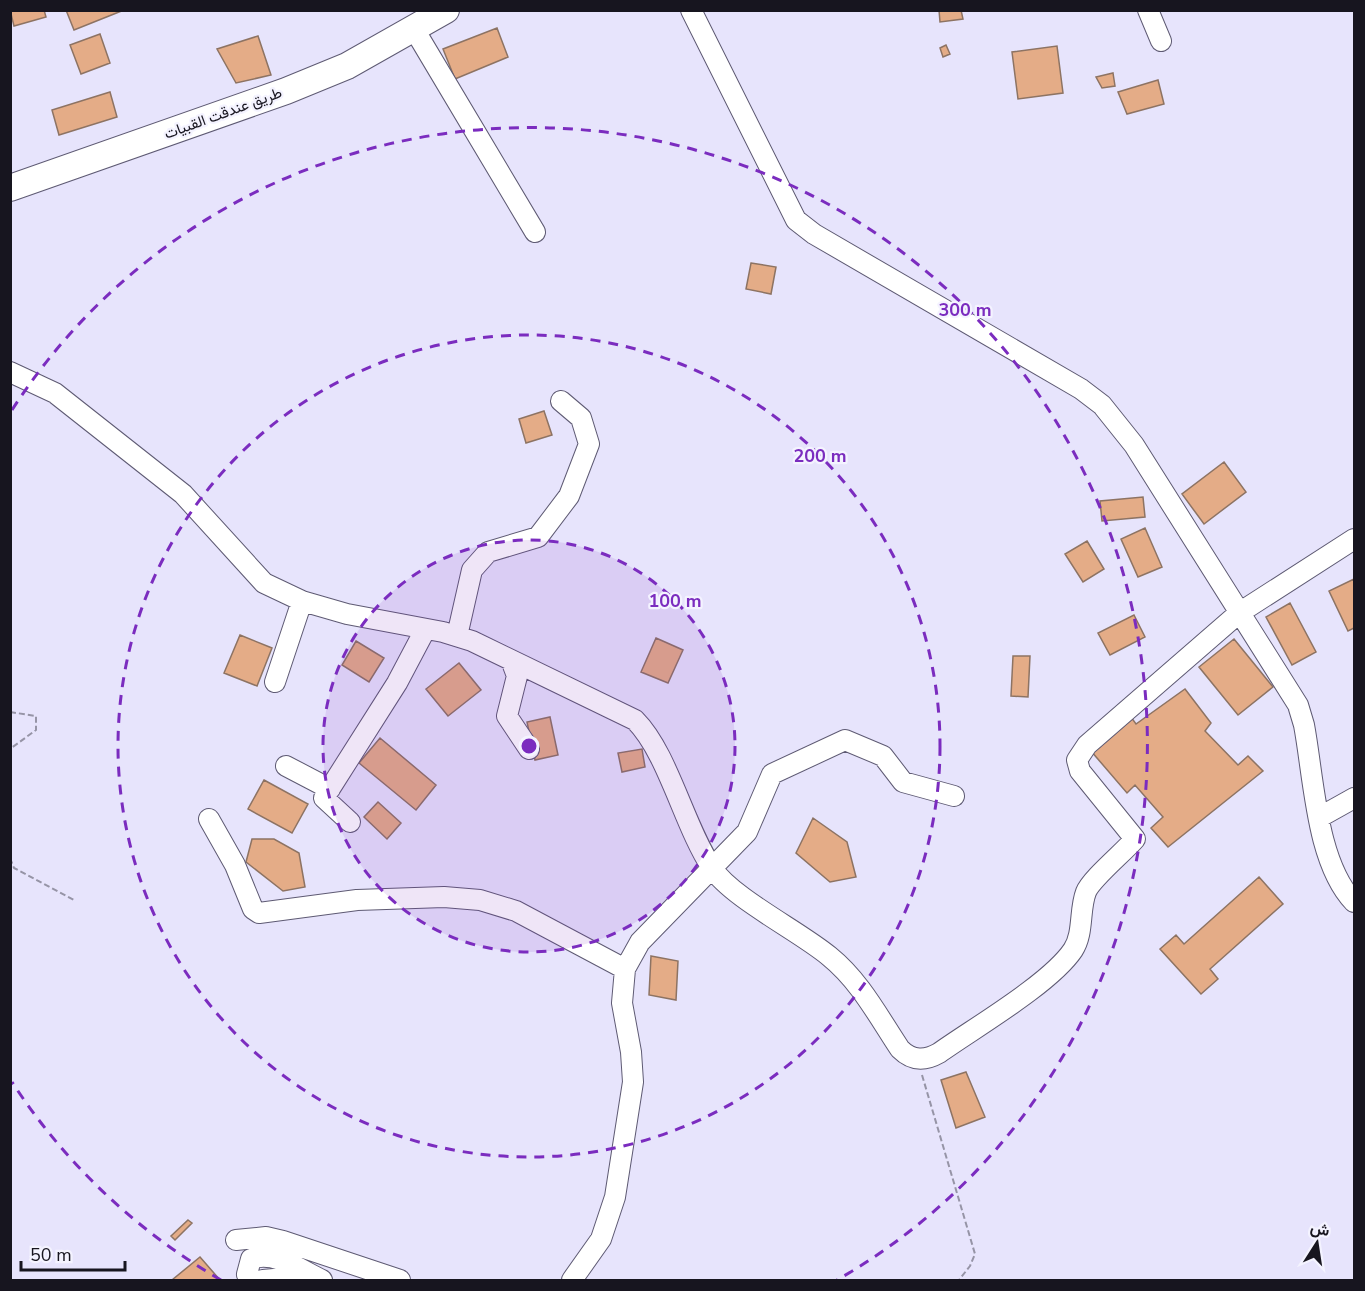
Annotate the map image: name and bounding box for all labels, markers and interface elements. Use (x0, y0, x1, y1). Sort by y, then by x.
street label: طريق عندقت القبيات (161, 82, 285, 144)
text: 300 m (938, 298, 992, 322)
text: 200 m (793, 444, 847, 468)
text: 100 m (648, 589, 702, 613)
centre of rings (519, 736, 539, 756)
north arrow (1287, 1213, 1347, 1273)
text: ش (1308, 1217, 1332, 1242)
scale bar (21, 1234, 124, 1272)
text: 50 m (30, 1243, 72, 1267)

